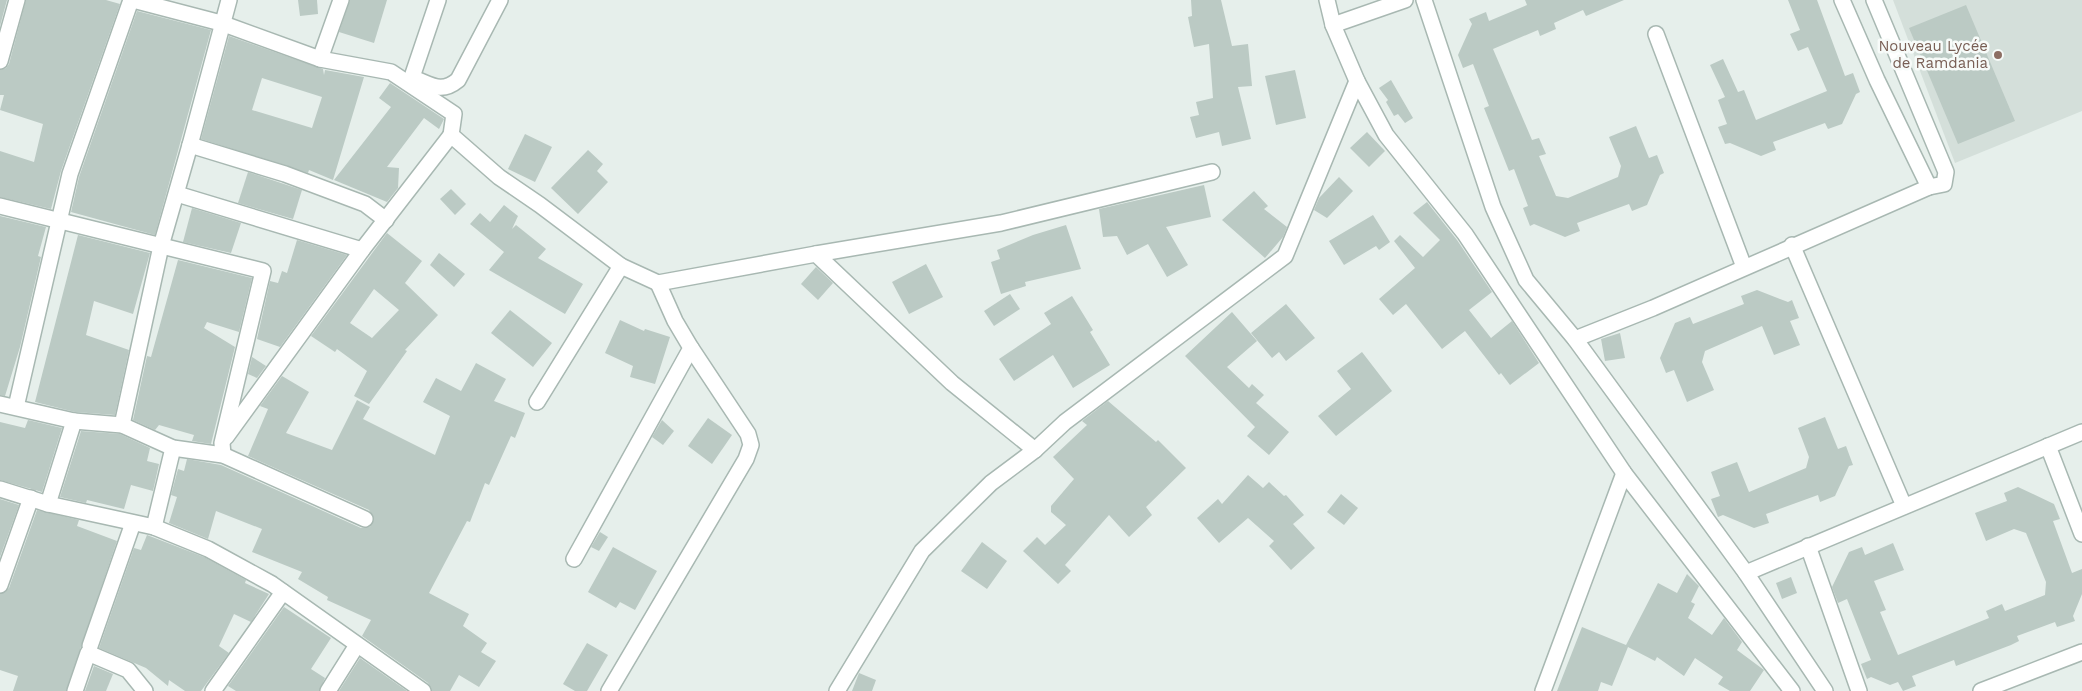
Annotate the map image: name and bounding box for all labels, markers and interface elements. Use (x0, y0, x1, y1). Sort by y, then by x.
place label: Nouveau Lycée de Ramdania (1878, 37, 1988, 72)
marker: Nouveau Lycée de Ramdania (1992, 49, 2004, 61)

